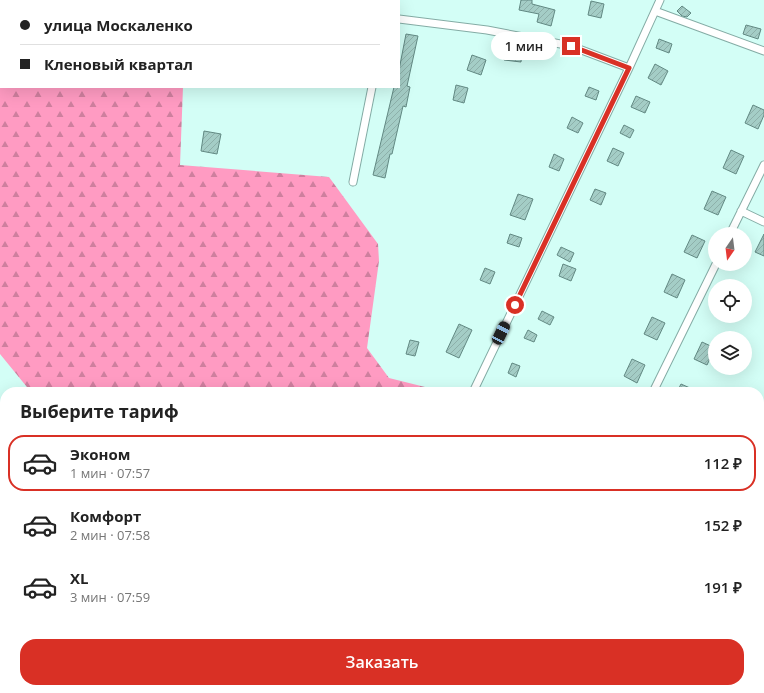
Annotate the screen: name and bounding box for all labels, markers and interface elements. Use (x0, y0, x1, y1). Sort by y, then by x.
text: улица Москаленко (44, 15, 193, 35)
callout: 1 мин (491, 32, 557, 60)
text: 1 мин (505, 37, 543, 55)
route end (562, 37, 580, 55)
text: Кленовый квартал (44, 54, 193, 74)
north arrow (708, 227, 752, 271)
map controls (708, 227, 752, 375)
button: locate (708, 279, 752, 323)
route start (506, 296, 524, 314)
car (490, 320, 512, 346)
button: layers (708, 331, 752, 375)
text: Выберите тариф (20, 399, 179, 423)
text: Эконом (70, 444, 130, 464)
icon: car (22, 445, 58, 481)
text: 112 ₽ (704, 453, 742, 473)
text: 1 мин · 07:57 (70, 464, 150, 482)
text: Комфорт (70, 506, 141, 526)
icon: car (22, 507, 58, 543)
text: 152 ₽ (704, 515, 742, 535)
text: 2 мин · 07:58 (70, 526, 150, 544)
text: XL (70, 568, 88, 588)
icon: car (22, 569, 58, 605)
text: 191 ₽ (704, 577, 742, 597)
text: 3 мин · 07:59 (70, 588, 150, 606)
button: Заказать (20, 639, 744, 685)

